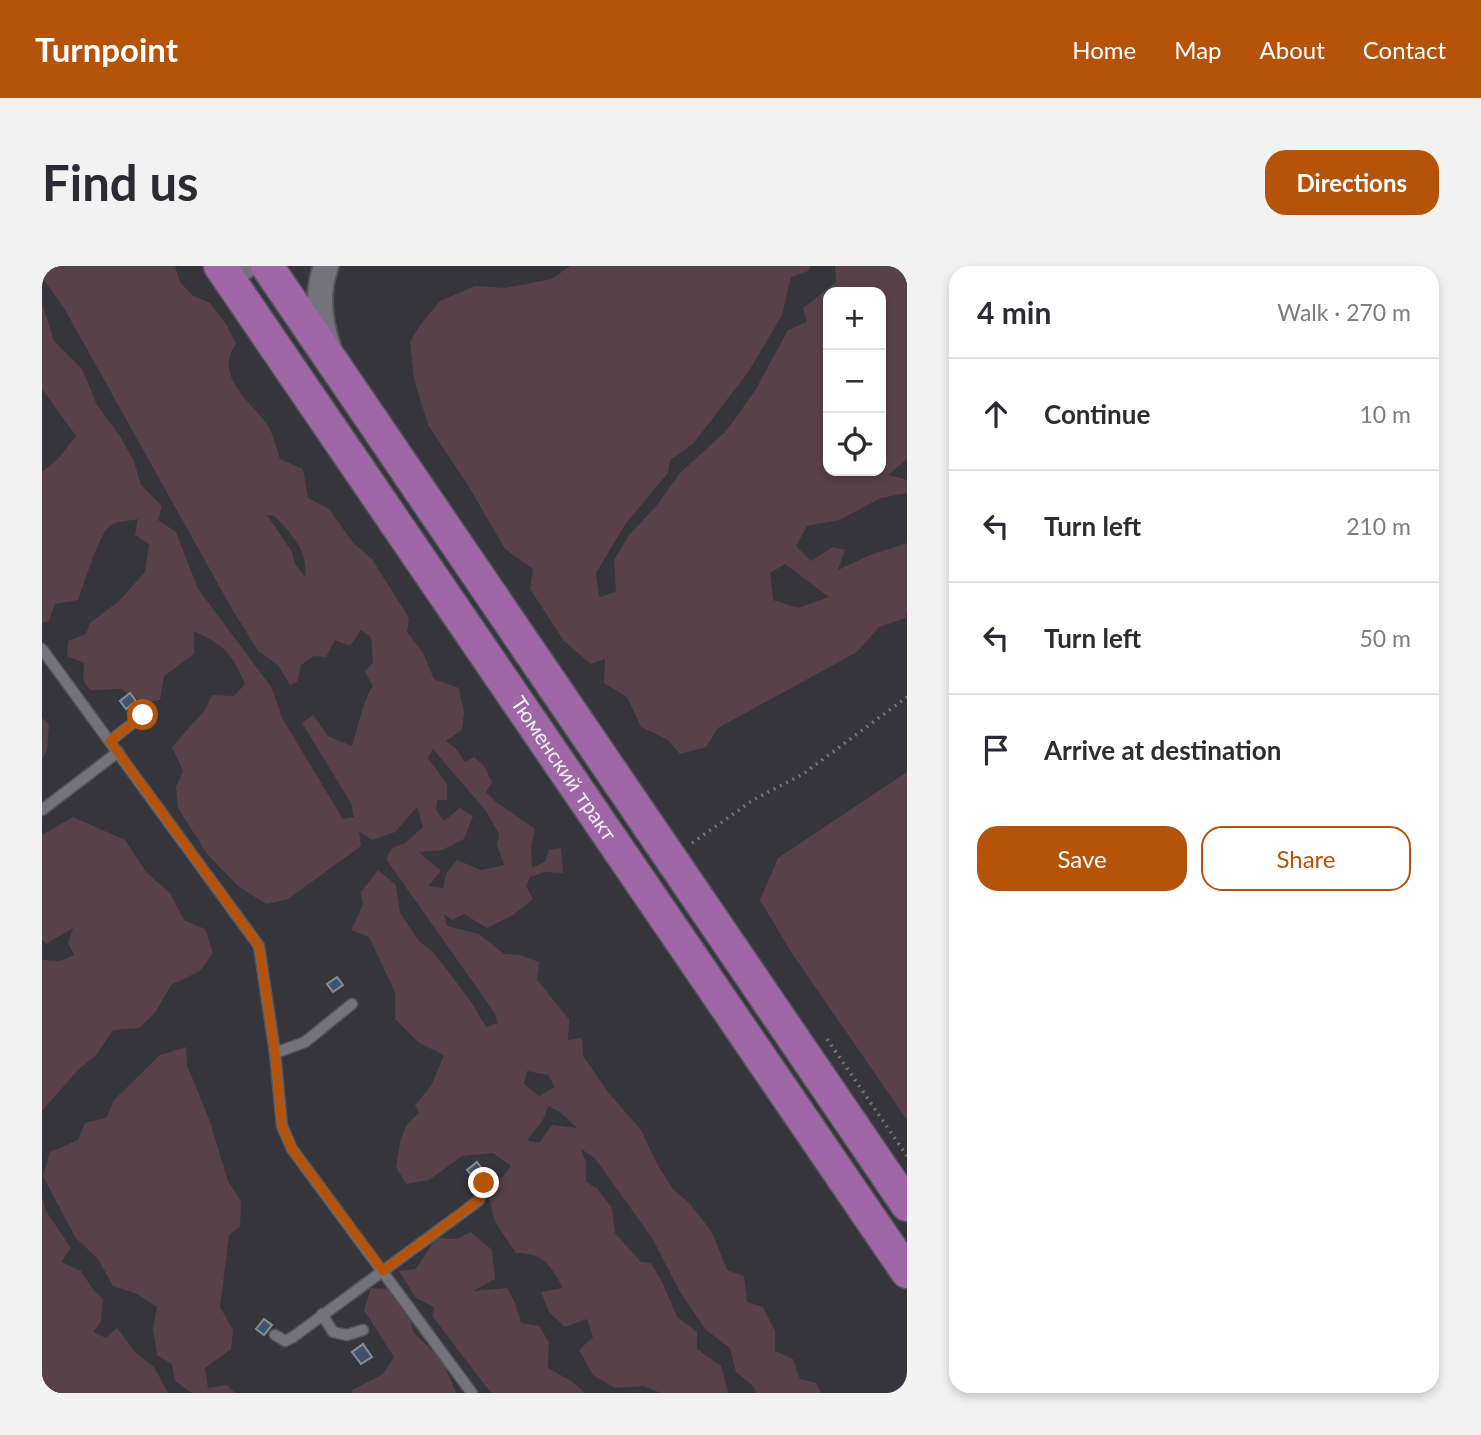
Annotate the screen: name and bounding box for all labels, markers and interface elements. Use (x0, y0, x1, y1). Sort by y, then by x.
text: Turnpoint (35, 29, 178, 69)
text: Home (1072, 35, 1136, 64)
text: Map (1174, 35, 1222, 64)
text: About (1260, 35, 1325, 64)
text: Contact (1363, 35, 1446, 64)
button: Directions (1265, 150, 1439, 215)
text: Find us (42, 153, 199, 211)
map controls (823, 287, 886, 476)
button: + (823, 287, 886, 350)
text: 4 min (977, 294, 1051, 330)
text: Walk · 270 m (1277, 298, 1411, 326)
button: − (823, 350, 886, 413)
icon: ahead (977, 395, 1015, 433)
text: Continue (1044, 398, 1150, 430)
text: 10 m (1360, 400, 1411, 428)
button: locate (823, 413, 886, 476)
icon: left (977, 507, 1015, 545)
text: Turn left (1044, 510, 1141, 542)
text: 210 m (1346, 512, 1411, 540)
icon: left (977, 619, 1015, 657)
text: Turn left (1044, 622, 1141, 654)
text: 50 m (1360, 624, 1411, 652)
street label: Тюменский тракт (507, 691, 623, 845)
route start (127, 699, 158, 730)
icon: arrive (977, 731, 1015, 769)
text: Arrive at destination (1044, 734, 1281, 766)
button: Save (977, 826, 1187, 891)
button: Share (1201, 826, 1411, 891)
route end (468, 1167, 499, 1198)

